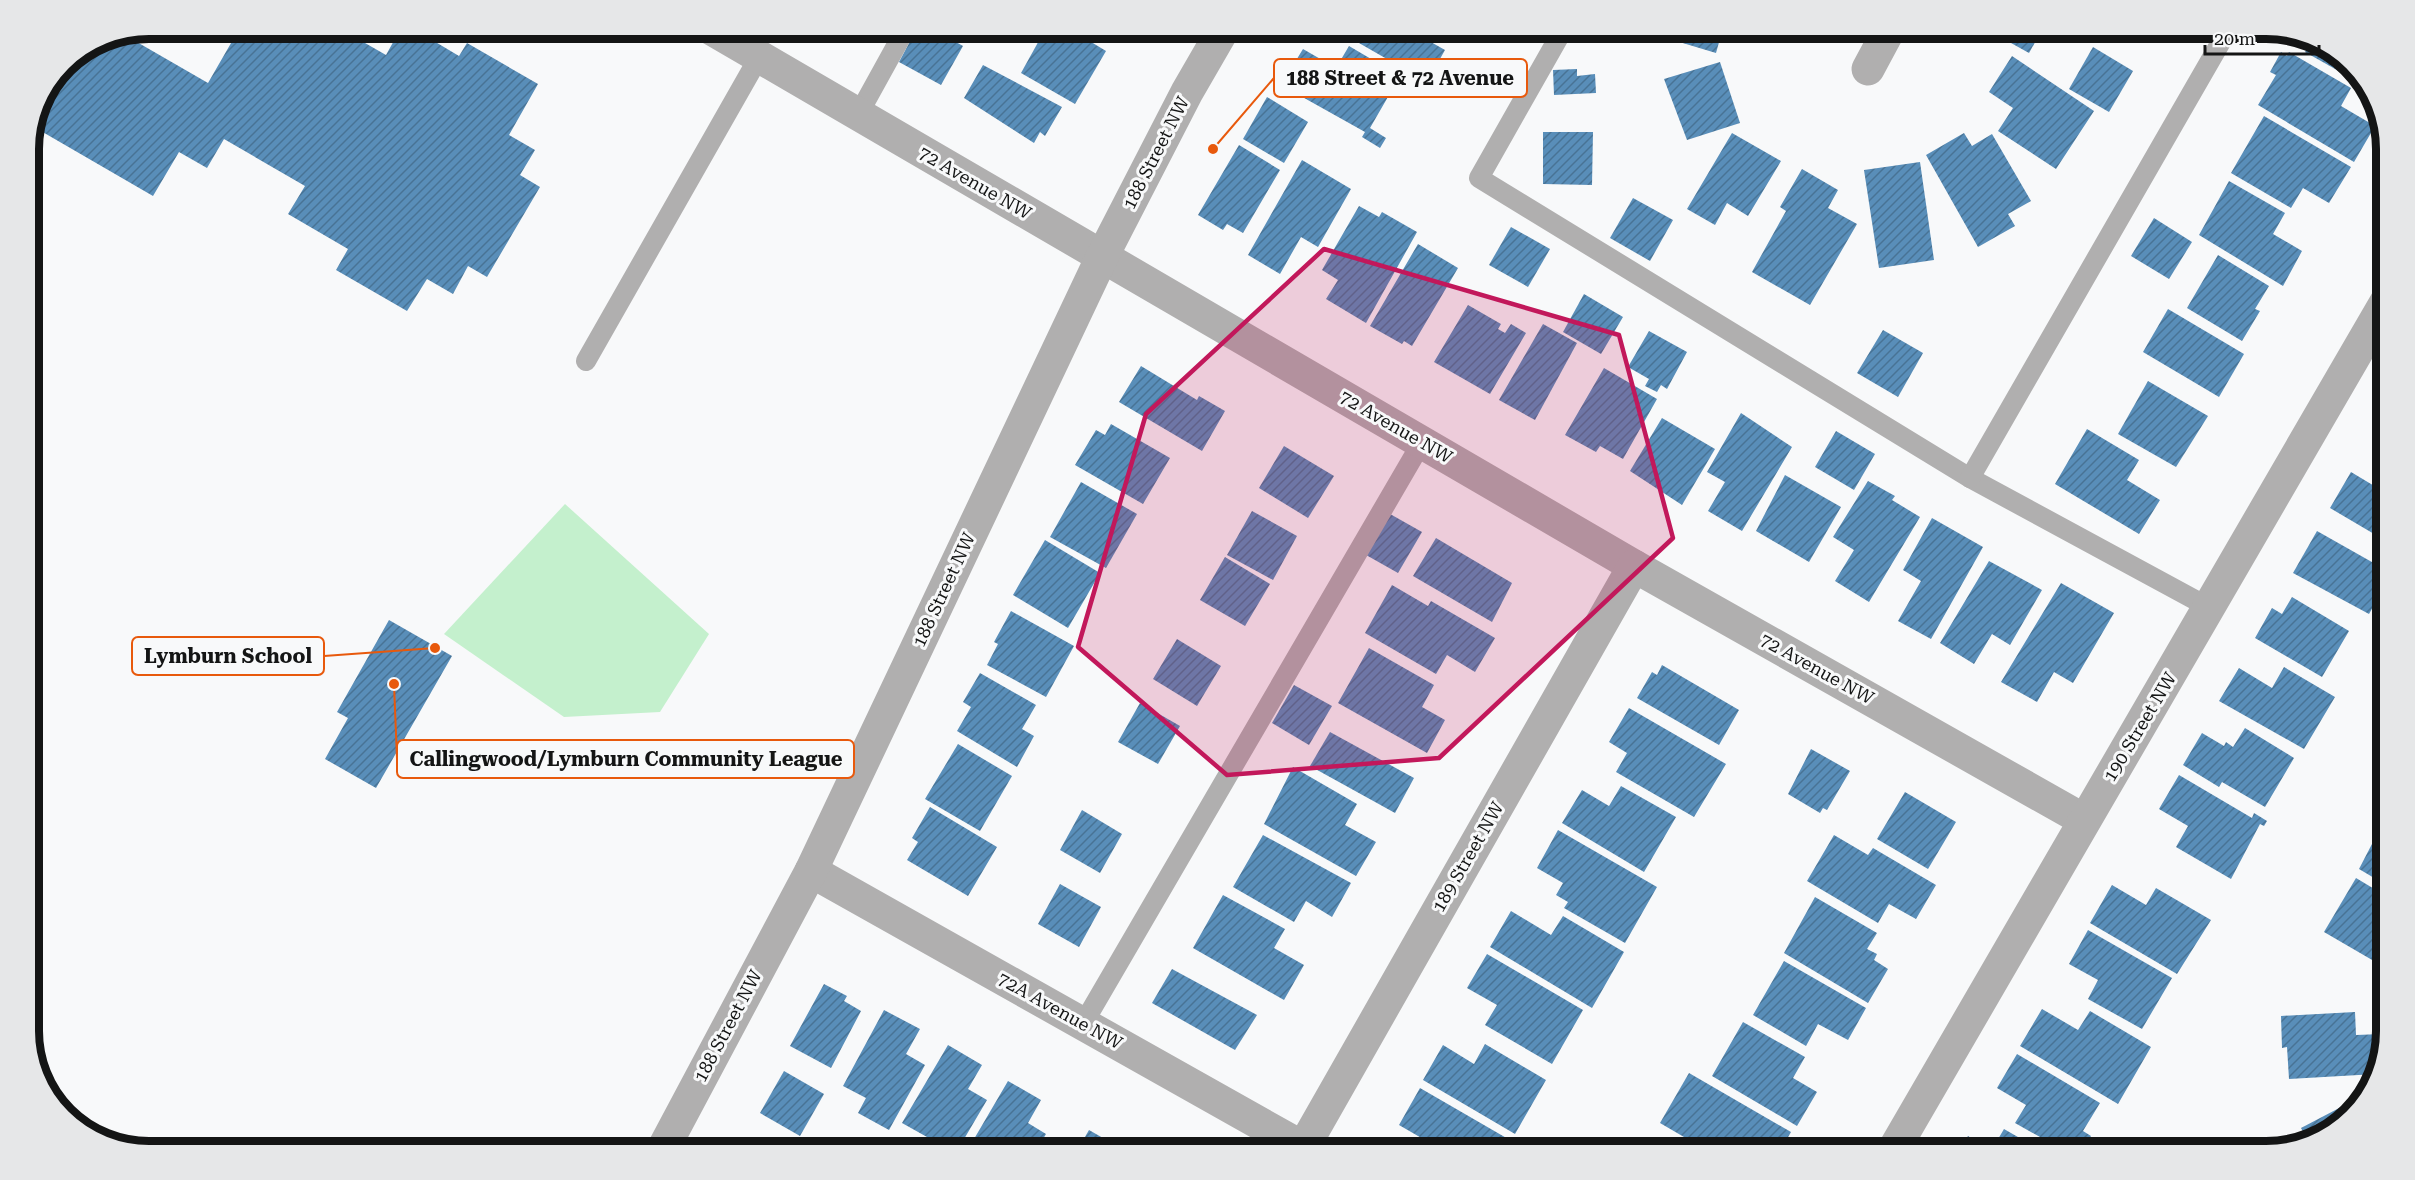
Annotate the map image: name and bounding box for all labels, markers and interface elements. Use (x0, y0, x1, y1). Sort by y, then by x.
scale bar (2205, 18, 2319, 56)
text: 20 m (2214, 28, 2255, 49)
callout: 188 Street & 72 Avenue (1274, 59, 1527, 97)
text: 188 Street & 72 Avenue (1286, 66, 1514, 90)
street label: 188 Street NW (1118, 92, 1193, 213)
street label: 72 Avenue NW (915, 142, 1036, 224)
street label: 72 Avenue NW (1336, 386, 1457, 468)
street label: 188 Street NW (908, 529, 980, 650)
street label: 72 Avenue NW (1757, 629, 1878, 709)
callout: Lymburn School (132, 637, 324, 675)
text: Lymburn School (144, 644, 312, 668)
street label: 190 Street NW (2099, 668, 2181, 785)
callout: Callingwood/Lymburn Community League (397, 740, 854, 778)
text: Callingwood/Lymburn Community League (409, 747, 843, 771)
street label: 189 Street NW (1428, 797, 1508, 916)
street label: 188 Street NW (689, 966, 766, 1085)
street label: 72A Avenue NW (994, 968, 1127, 1054)

